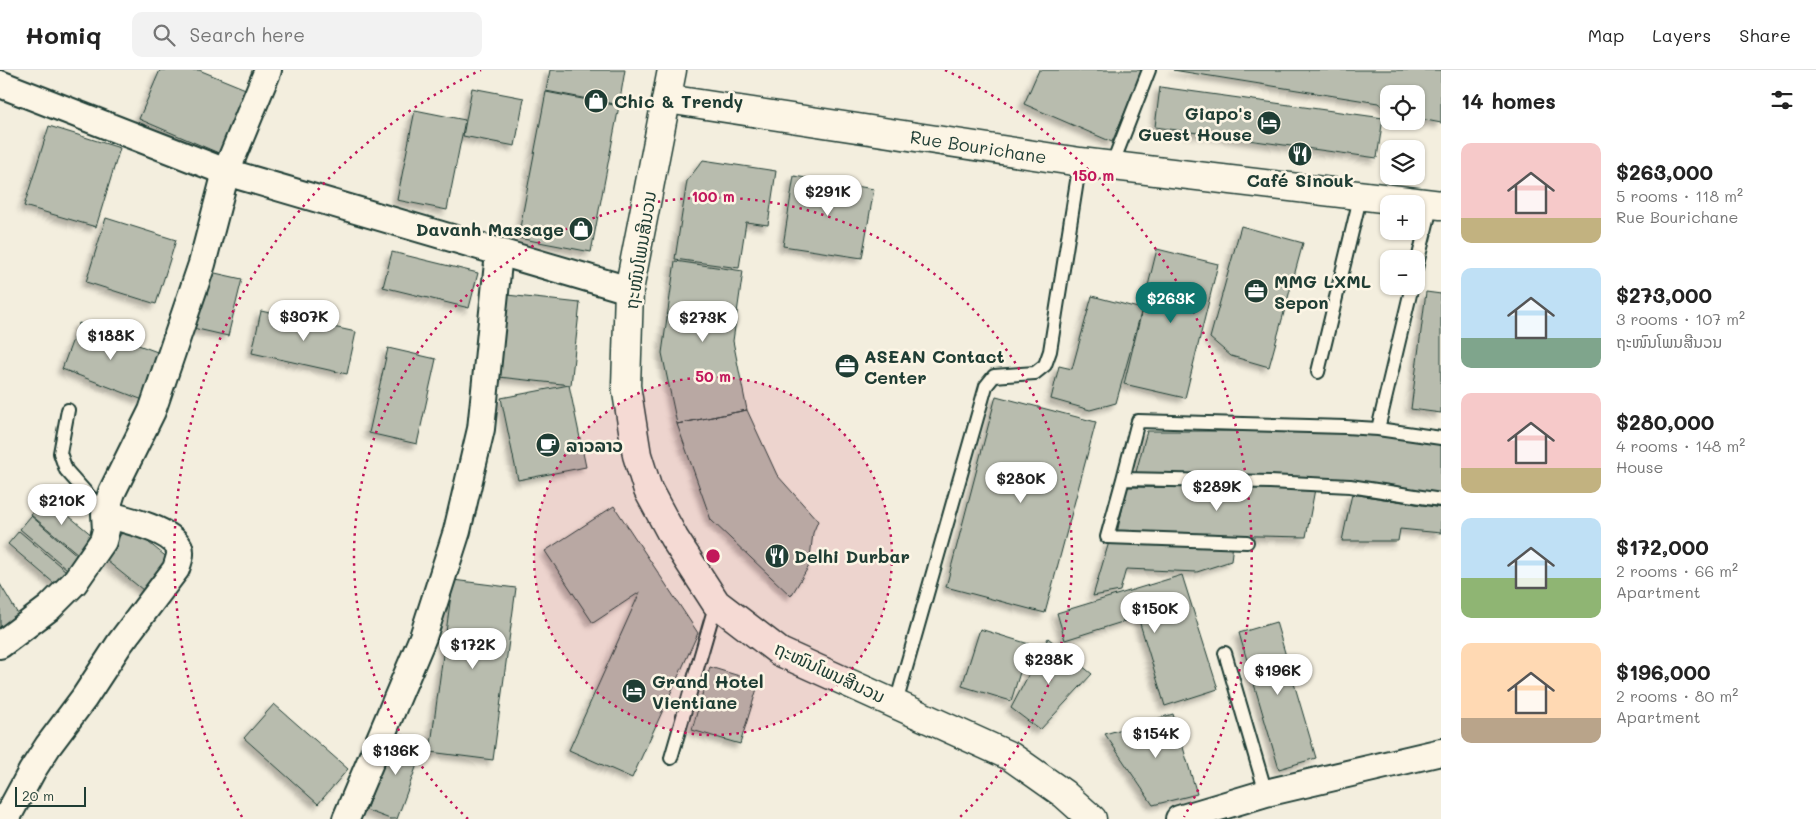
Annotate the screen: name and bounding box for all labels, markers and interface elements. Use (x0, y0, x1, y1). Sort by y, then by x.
search box (132, 12, 482, 57)
text: Homiq (25, 19, 102, 50)
icon: search (150, 21, 178, 49)
text: Search here (190, 22, 305, 47)
text: Map (1588, 23, 1624, 47)
text: Layers (1652, 23, 1711, 47)
text: Share (1739, 23, 1791, 47)
map controls (1380, 85, 1425, 295)
button: locate (1380, 85, 1425, 130)
icon: filters (1768, 86, 1796, 114)
text: 14 homes (1461, 87, 1556, 114)
shop icon: Chic & Trendy (583, 88, 609, 114)
place label: Chic & Trendy (614, 89, 744, 113)
place label: Giapo's Guest House (1138, 101, 1252, 146)
hotel icon: Giapo's Guest House (1256, 110, 1282, 136)
street label: Rue Bourichane (909, 124, 1048, 169)
button: layers (1380, 140, 1425, 185)
restaurant icon: Café Sinouk (1287, 141, 1313, 167)
text: $263,000 (1616, 158, 1713, 185)
icon: home (1501, 163, 1561, 223)
text: 150 m (1072, 165, 1114, 185)
place label: Café Sinouk (1246, 168, 1354, 192)
pin: $291K (793, 174, 863, 217)
text: $291K (805, 180, 851, 201)
text: 5 rooms · 118 m² (1616, 185, 1743, 206)
text: 100 m (691, 186, 735, 206)
street label: ຖະໜົນໂພນສີນວນ (619, 189, 661, 311)
button: + (1380, 195, 1425, 240)
text: Rue Bourichane (1616, 206, 1738, 227)
shop icon: Davanh Massage (568, 216, 594, 242)
place label: Davanh Massage (416, 217, 564, 241)
button: − (1380, 250, 1425, 295)
place label: MMG LXML Sepon (1274, 269, 1371, 314)
office icon: MMG LXML Sepon (1243, 278, 1269, 304)
text: $273,000 (1616, 281, 1712, 308)
pin: $263K (1136, 282, 1206, 324)
text: $263K (1147, 287, 1195, 308)
icon: home (1501, 288, 1561, 348)
pin: $307K (269, 300, 339, 342)
pin: $273K (668, 300, 738, 343)
text: $307K (279, 305, 329, 326)
text: $273K (679, 306, 727, 327)
text: 3 rooms · 107 m² (1616, 308, 1745, 329)
pin: $188K (76, 318, 146, 361)
text: $188K (87, 324, 135, 345)
text: ຖະໜົນໂພນສີນວນ (1616, 331, 1722, 352)
place label: ASEAN Contact Center (864, 344, 1004, 389)
office icon: ASEAN Contact Center (834, 353, 860, 379)
text: 50 m (695, 366, 731, 386)
text: $280,000 (1616, 408, 1714, 435)
icon: home (1501, 413, 1561, 473)
cafe icon: ລາວລາວ (535, 432, 561, 458)
place label: ລາວລາວ (566, 433, 623, 457)
text: 4 rooms · 148 m² (1616, 435, 1745, 456)
text: House (1616, 456, 1663, 477)
pin: $280K (986, 462, 1056, 504)
text: $280K (996, 467, 1046, 488)
pin: $289K (1182, 470, 1252, 512)
text: $289K (1193, 475, 1241, 496)
pin: $210K (27, 484, 97, 526)
text: $210K (39, 489, 85, 510)
text: $172,000 (1616, 533, 1709, 560)
icon: home (1501, 538, 1561, 598)
restaurant icon: Delhi Durbar (764, 543, 790, 569)
place label: Delhi Durbar (794, 544, 910, 568)
centre of rings (704, 547, 722, 565)
text: 2 rooms · 66 m² (1616, 560, 1738, 581)
text: Apartment (1616, 581, 1701, 602)
pin: $150K (1120, 592, 1190, 634)
text: $150K (1131, 597, 1179, 618)
pin: $172K (438, 628, 508, 670)
text: $172K (450, 633, 496, 654)
street label: ຖະໜົນໂພນສີນວນ (771, 636, 889, 708)
pin: $238K (1014, 642, 1084, 685)
text: $238K (1025, 648, 1073, 669)
pin: $196K (1243, 654, 1313, 696)
text: $196,000 (1616, 658, 1711, 685)
text: $196K (1255, 659, 1301, 680)
icon: home (1501, 663, 1561, 723)
place label: Grand Hotel Vientiane (652, 669, 764, 714)
hotel icon: Grand Hotel Vientiane (621, 678, 647, 704)
text: 2 rooms · 80 m² (1616, 685, 1738, 706)
text: Apartment (1616, 706, 1701, 727)
pin: $154K (1121, 716, 1191, 759)
text: $154K (1133, 722, 1180, 743)
pin: $136K (361, 734, 431, 776)
text: $136K (373, 739, 419, 760)
scale bar (15, 784, 86, 807)
text: 20 m (22, 786, 54, 805)

